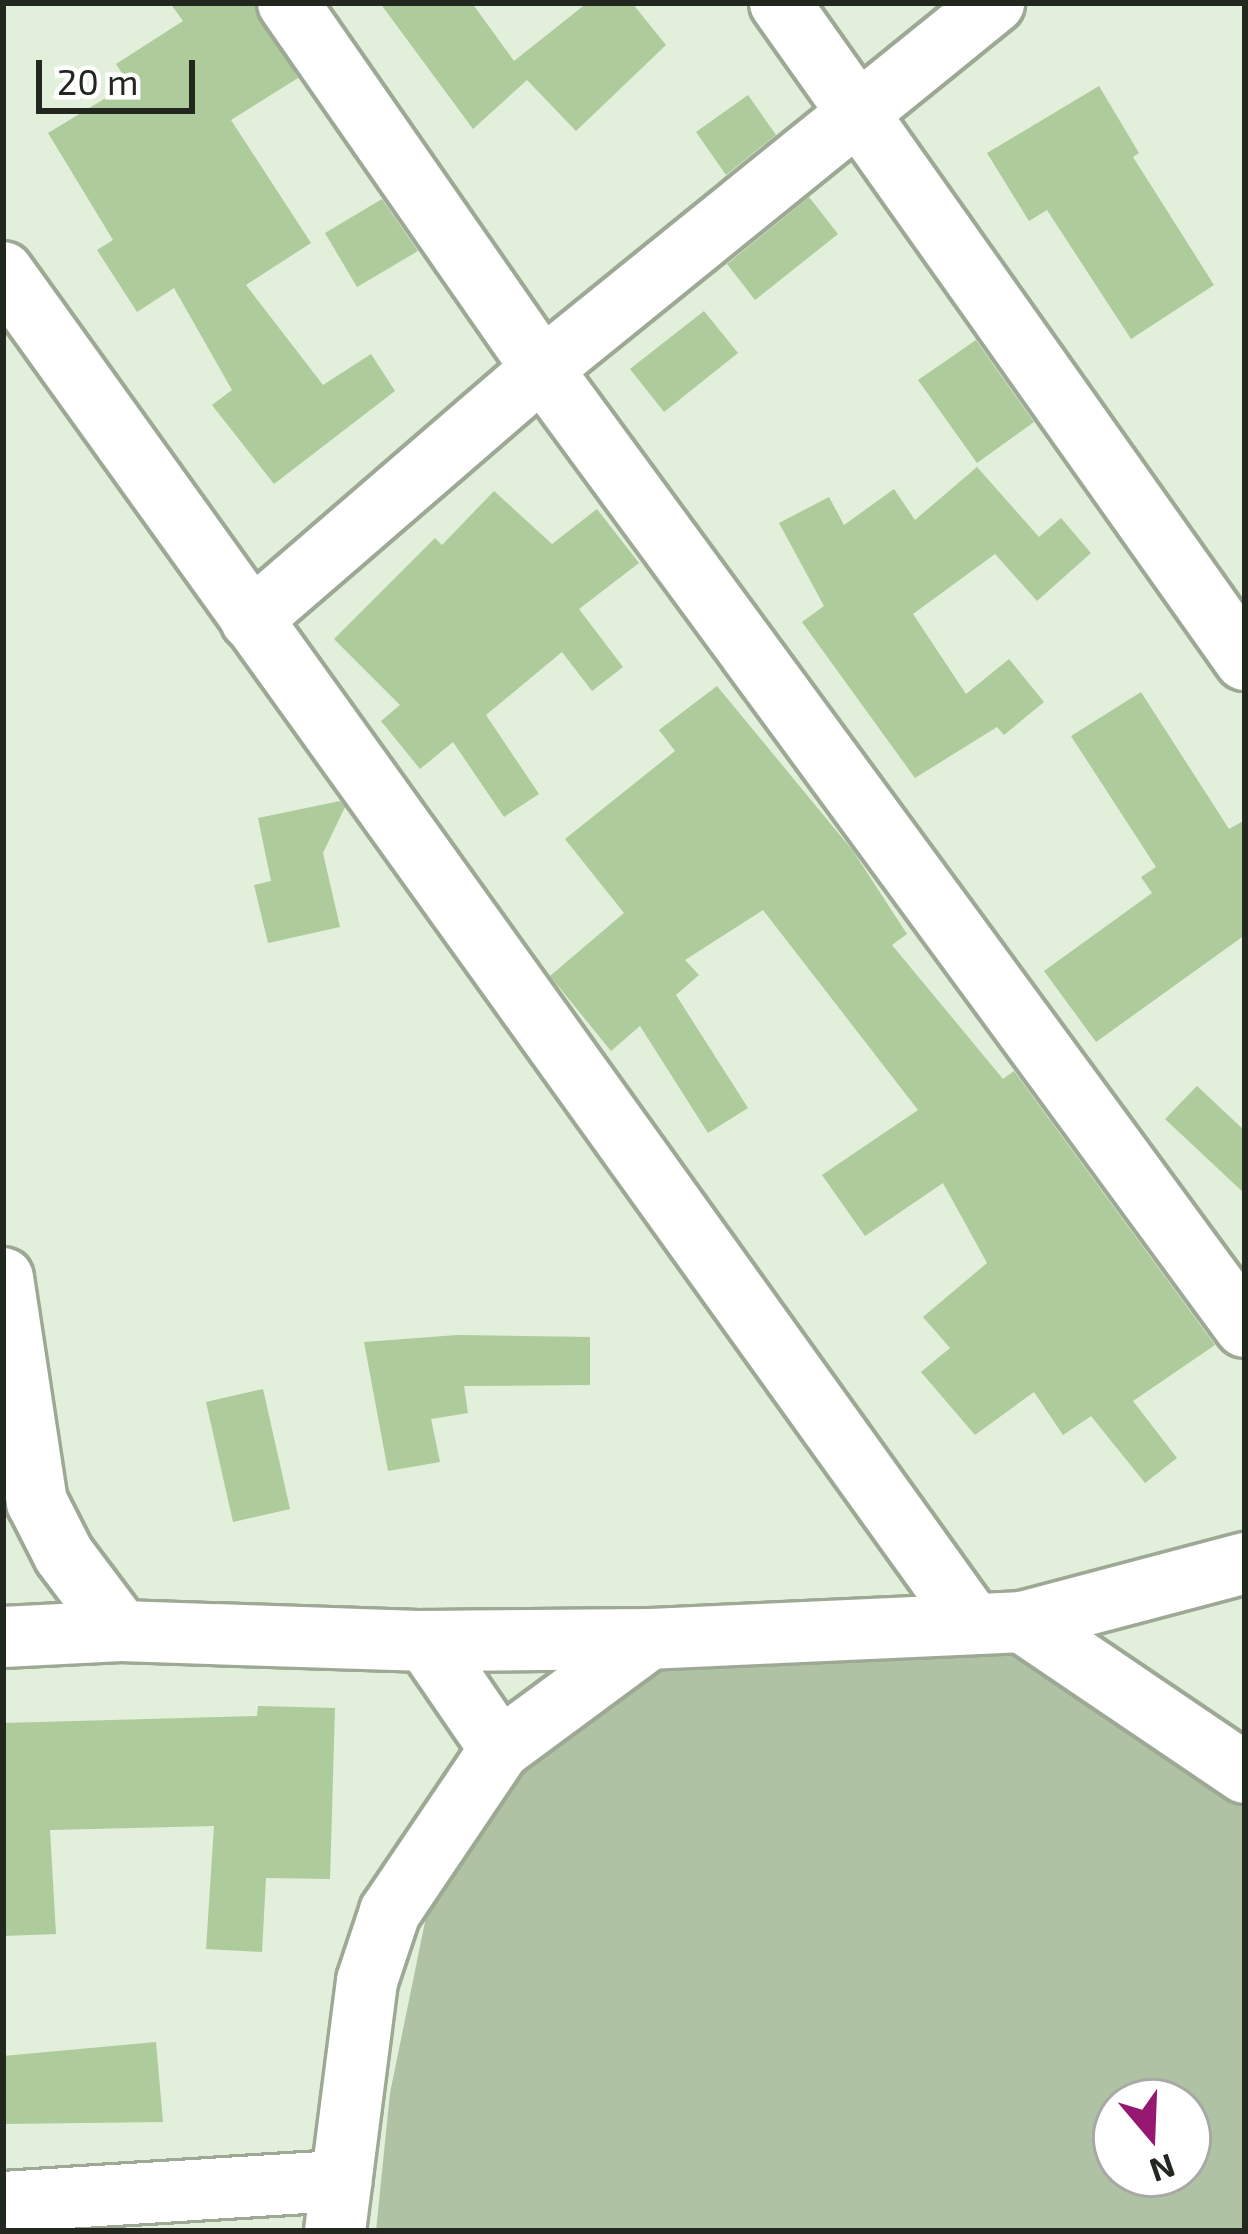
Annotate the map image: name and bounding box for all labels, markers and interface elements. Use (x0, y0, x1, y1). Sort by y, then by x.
scale bar (42, 36, 201, 110)
text: 20 m (57, 59, 139, 102)
north arrow (1092, 2078, 1212, 2198)
text: N (1145, 2146, 1181, 2192)

